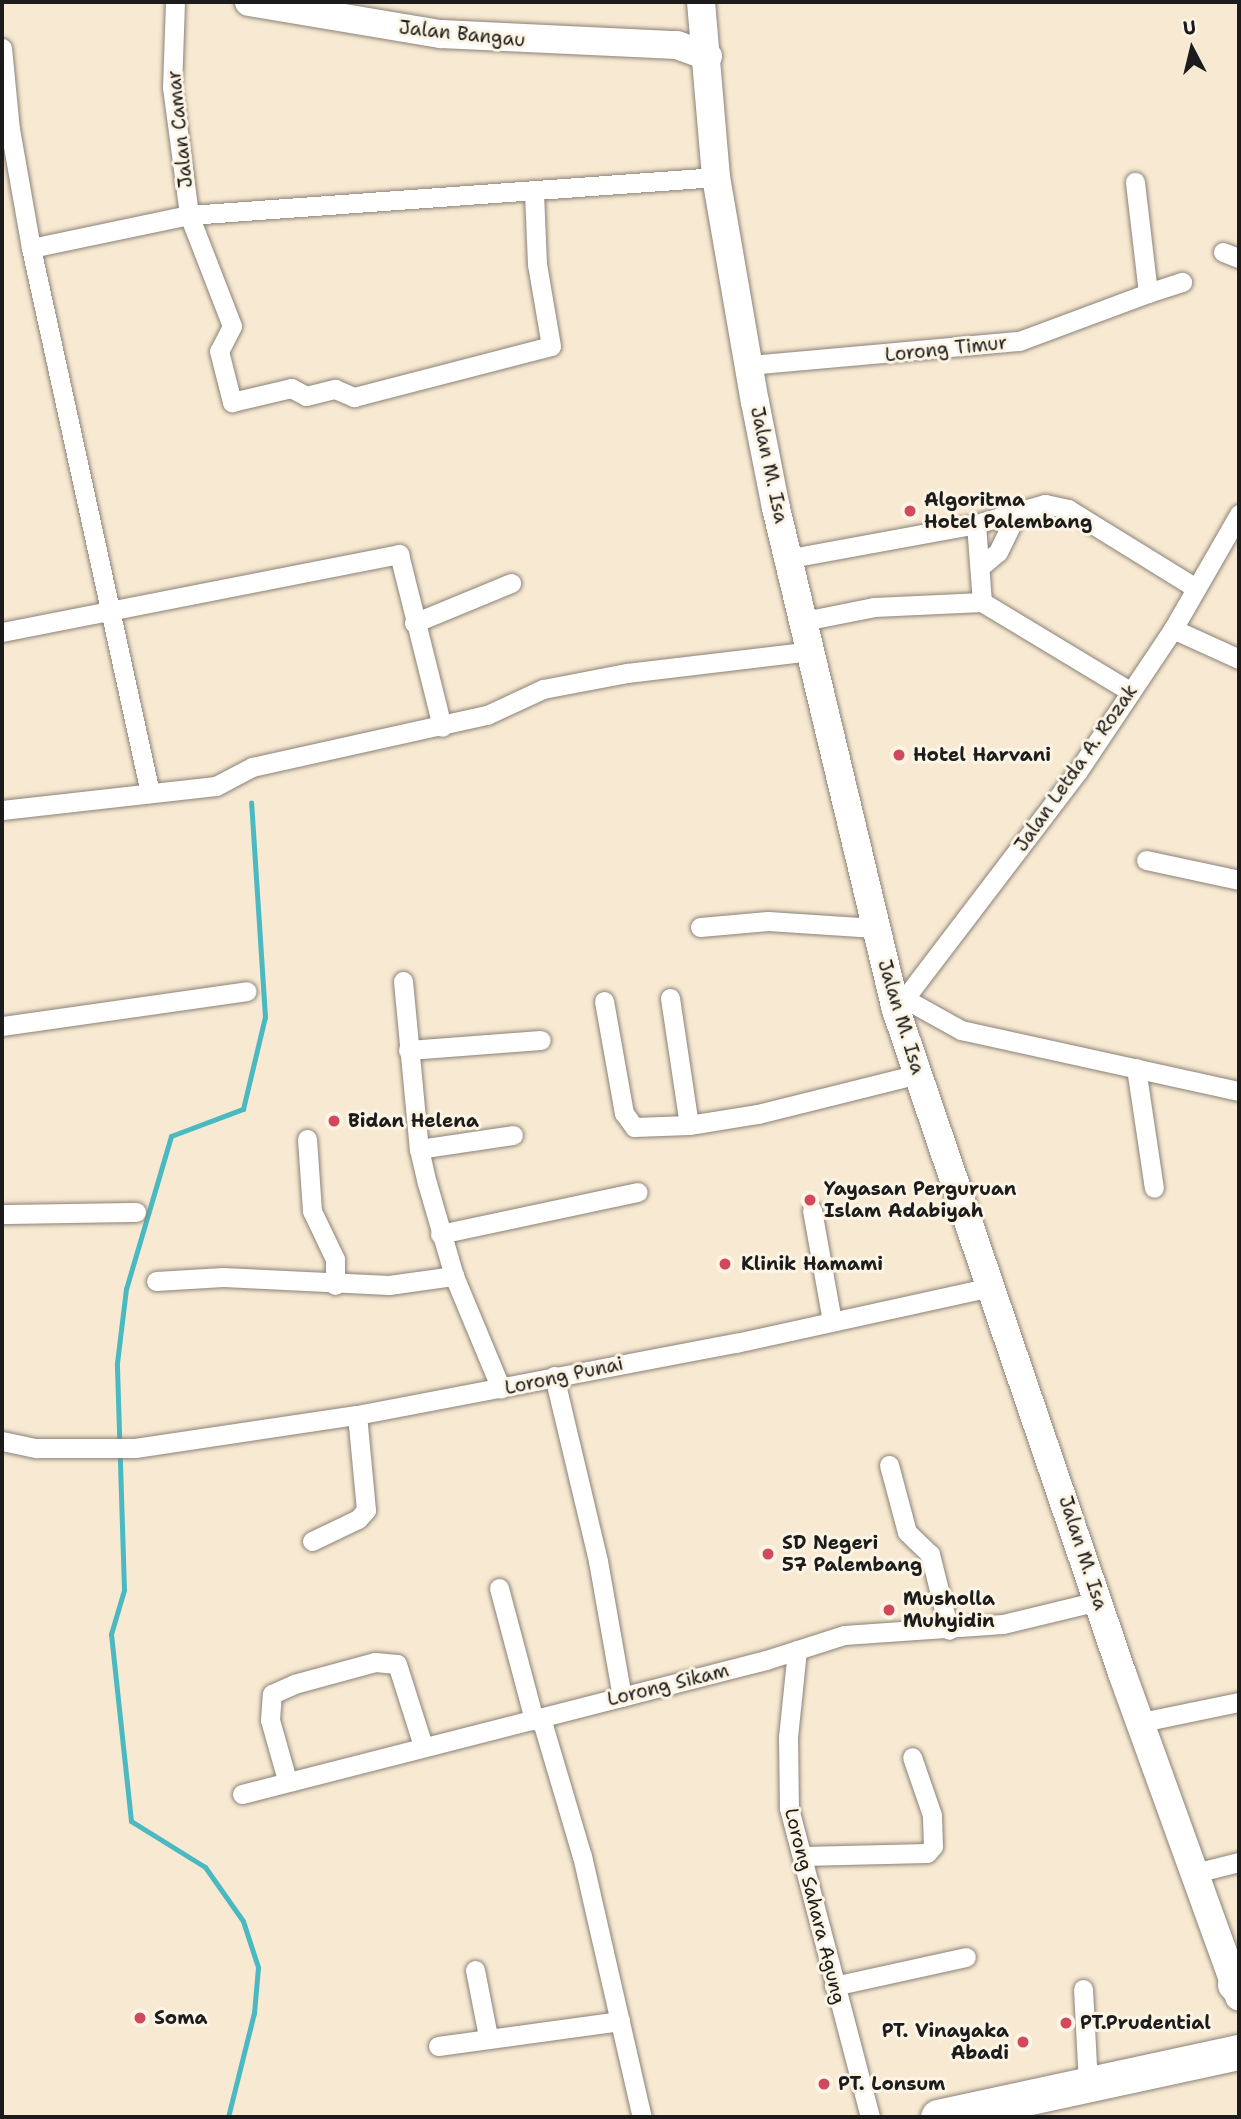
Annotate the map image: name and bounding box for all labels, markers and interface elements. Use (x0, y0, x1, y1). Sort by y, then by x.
north arrow (1157, 14, 1227, 84)
text: U (1181, 14, 1197, 41)
street label: Jalan Bangau (398, 16, 526, 52)
street label: Jalan Camar (162, 69, 198, 189)
street label: Lorong Timur (884, 331, 1008, 367)
street label: Jalan M. Isa (745, 404, 793, 526)
place label: Algoritma Hotel Palembang (924, 489, 1092, 533)
marker: Algoritma Hotel Palembang (902, 503, 918, 519)
street label: Jalan Letda A. Rozak (1010, 680, 1142, 856)
place label: Hotel Harvani (913, 744, 1051, 766)
marker: Hotel Harvani (891, 747, 907, 763)
street label: Jalan M. Isa (873, 957, 929, 1077)
place label: Bidan Helena (348, 1110, 479, 1132)
marker: Bidan Helena (326, 1113, 342, 1129)
place label: Yayasan Perguruan Islam Adabiyah (824, 1178, 1016, 1222)
marker: Yayasan Perguruan Islam Adabiyah (802, 1192, 818, 1208)
place label: Klinik Hamami (741, 1253, 883, 1275)
marker: Klinik Hamami (715, 1254, 735, 1274)
street label: Lorong Punai (503, 1352, 625, 1400)
street label: Jalan M. Isa (1054, 1493, 1112, 1613)
place label: SD Negeri 57 Palembang (782, 1532, 922, 1576)
marker: SD Negeri 57 Palembang (760, 1546, 776, 1562)
place label: Musholla Muhyidin (903, 1588, 995, 1632)
marker: Musholla Muhyidin (881, 1602, 897, 1618)
street label: Lorong Sikam (605, 1659, 731, 1711)
street label: Lorong Sahara Agung (780, 1806, 850, 2006)
place label: Soma (154, 2007, 208, 2029)
marker: Soma (132, 2010, 148, 2026)
place label: PT.Prudential (1080, 2012, 1211, 2034)
marker: PT.Prudential (1058, 2015, 1074, 2031)
place label: PT. Vinayaka Abadi (882, 2020, 1009, 2064)
marker: PT. Vinayaka Abadi (1015, 2034, 1031, 2050)
place label: PT. Lonsum (838, 2073, 945, 2095)
marker: PT. Lonsum (816, 2076, 832, 2092)

